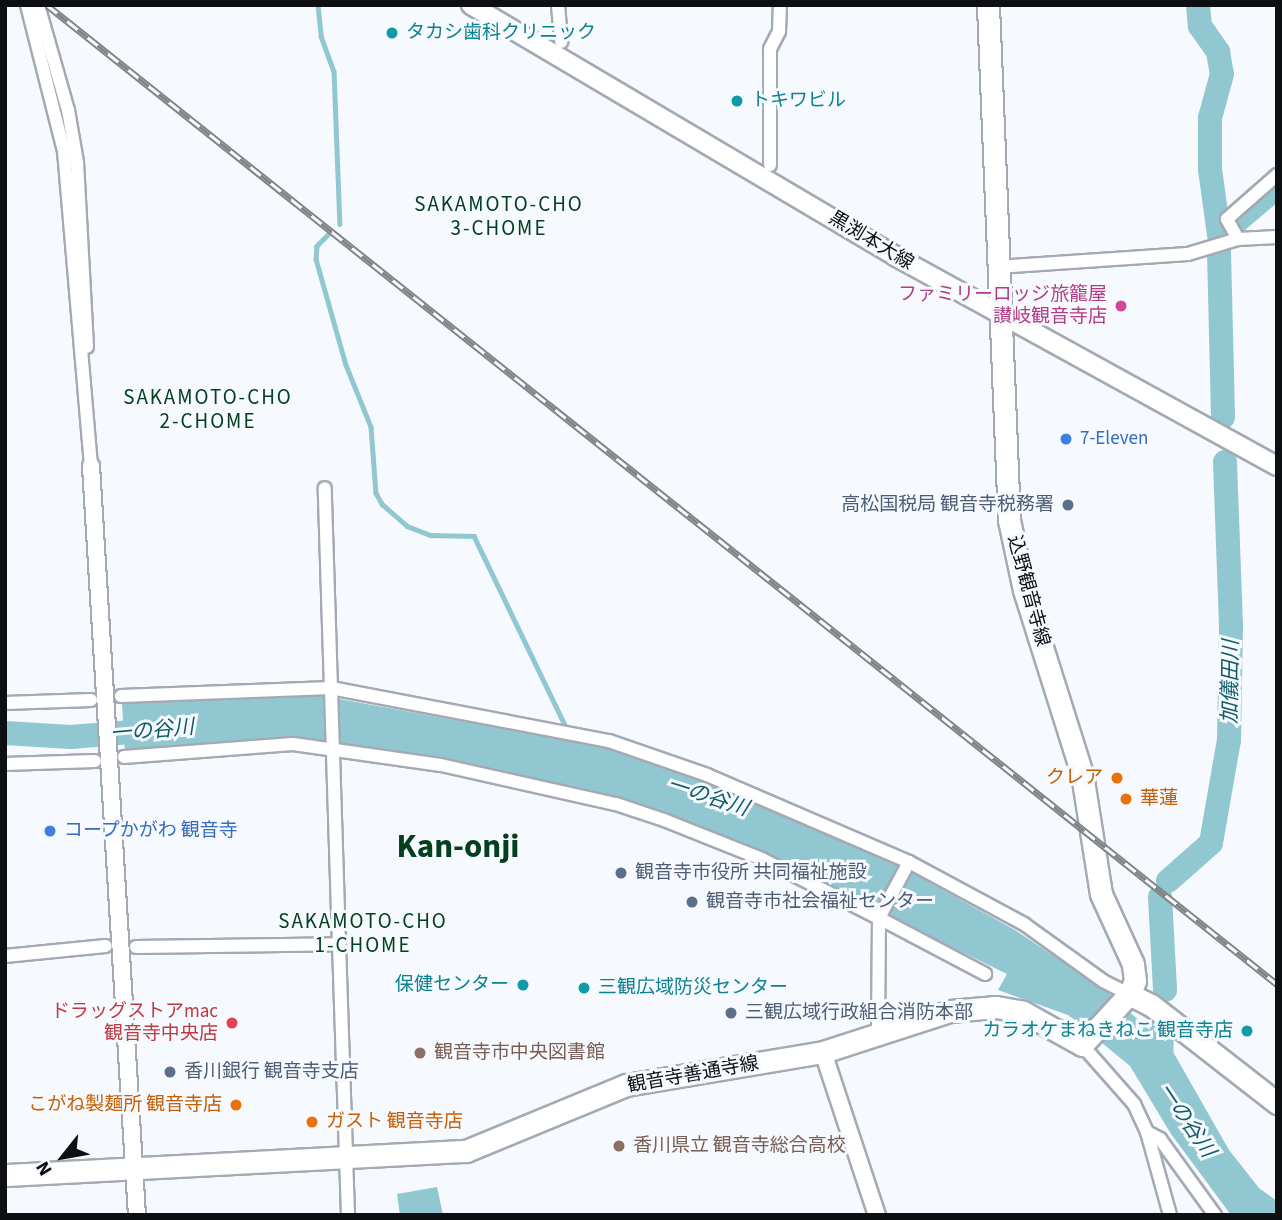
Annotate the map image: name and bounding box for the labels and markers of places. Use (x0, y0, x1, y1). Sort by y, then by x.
place label: タカシ歯科クリニック (406, 22, 596, 44)
marker: タカシ歯科クリニック (384, 25, 400, 41)
place label: トキワビル (751, 90, 846, 112)
marker: トキワビル (729, 93, 745, 109)
place label: ファミリーロッジ旅籠屋 讃岐観音寺店 (898, 284, 1107, 328)
marker: ファミリーロッジ旅籠屋 讃岐観音寺店 (1113, 298, 1129, 314)
place label: 7-Eleven (1080, 428, 1148, 450)
marker: 7-Eleven (1058, 431, 1074, 447)
place label: 高松国税局 観音寺税務署 (841, 494, 1054, 516)
marker: 高松国税局 観音寺税務署 (1060, 497, 1076, 513)
place label: クレア (1046, 767, 1103, 789)
marker: クレア (1109, 770, 1125, 786)
place label: 華蓮 (1140, 788, 1178, 810)
marker: 華蓮 (1118, 791, 1134, 807)
place label: コープかがわ 観音寺 (64, 820, 239, 842)
marker: コープかがわ 観音寺 (42, 823, 58, 839)
place label: 観音寺市役所 共同福祉施設 (635, 862, 867, 884)
marker: 観音寺市役所 共同福祉施設 (613, 865, 629, 881)
place label: 観音寺市社会福祉センター (706, 891, 934, 913)
marker: 観音寺市社会福祉センター (684, 894, 700, 910)
place label: 保健センター (395, 974, 509, 996)
marker: 保健センター (515, 977, 531, 993)
place label: 三観広域防災センター (598, 977, 788, 999)
marker: 三観広域防災センター (576, 980, 592, 996)
place label: ドラッグストアmac 観音寺中央店 (51, 1001, 218, 1045)
place label: 三観広域行政組合消防本部 (745, 1002, 973, 1024)
marker: 三観広域行政組合消防本部 (723, 1005, 739, 1021)
marker: ドラッグストアmac 観音寺中央店 (224, 1015, 240, 1031)
place label: カラオケまねきねこ 観音寺店 (982, 1020, 1233, 1042)
marker: カラオケまねきねこ 観音寺店 (1239, 1023, 1255, 1039)
place label: 観音寺市中央図書館 (434, 1042, 605, 1064)
marker: 観音寺市中央図書館 (412, 1045, 428, 1061)
place label: 香川銀行 観音寺支店 (184, 1061, 359, 1083)
marker: 香川銀行 観音寺支店 (162, 1064, 178, 1080)
place label: こがね製麺所 観音寺店 (28, 1094, 222, 1116)
marker: こがね製麺所 観音寺店 (228, 1097, 244, 1113)
place label: ガスト 観音寺店 (326, 1111, 463, 1133)
marker: ガスト 観音寺店 (304, 1114, 320, 1130)
place label: 香川県立 観音寺総合高校 (633, 1135, 846, 1157)
marker: 香川県立 観音寺総合高校 (611, 1138, 627, 1154)

